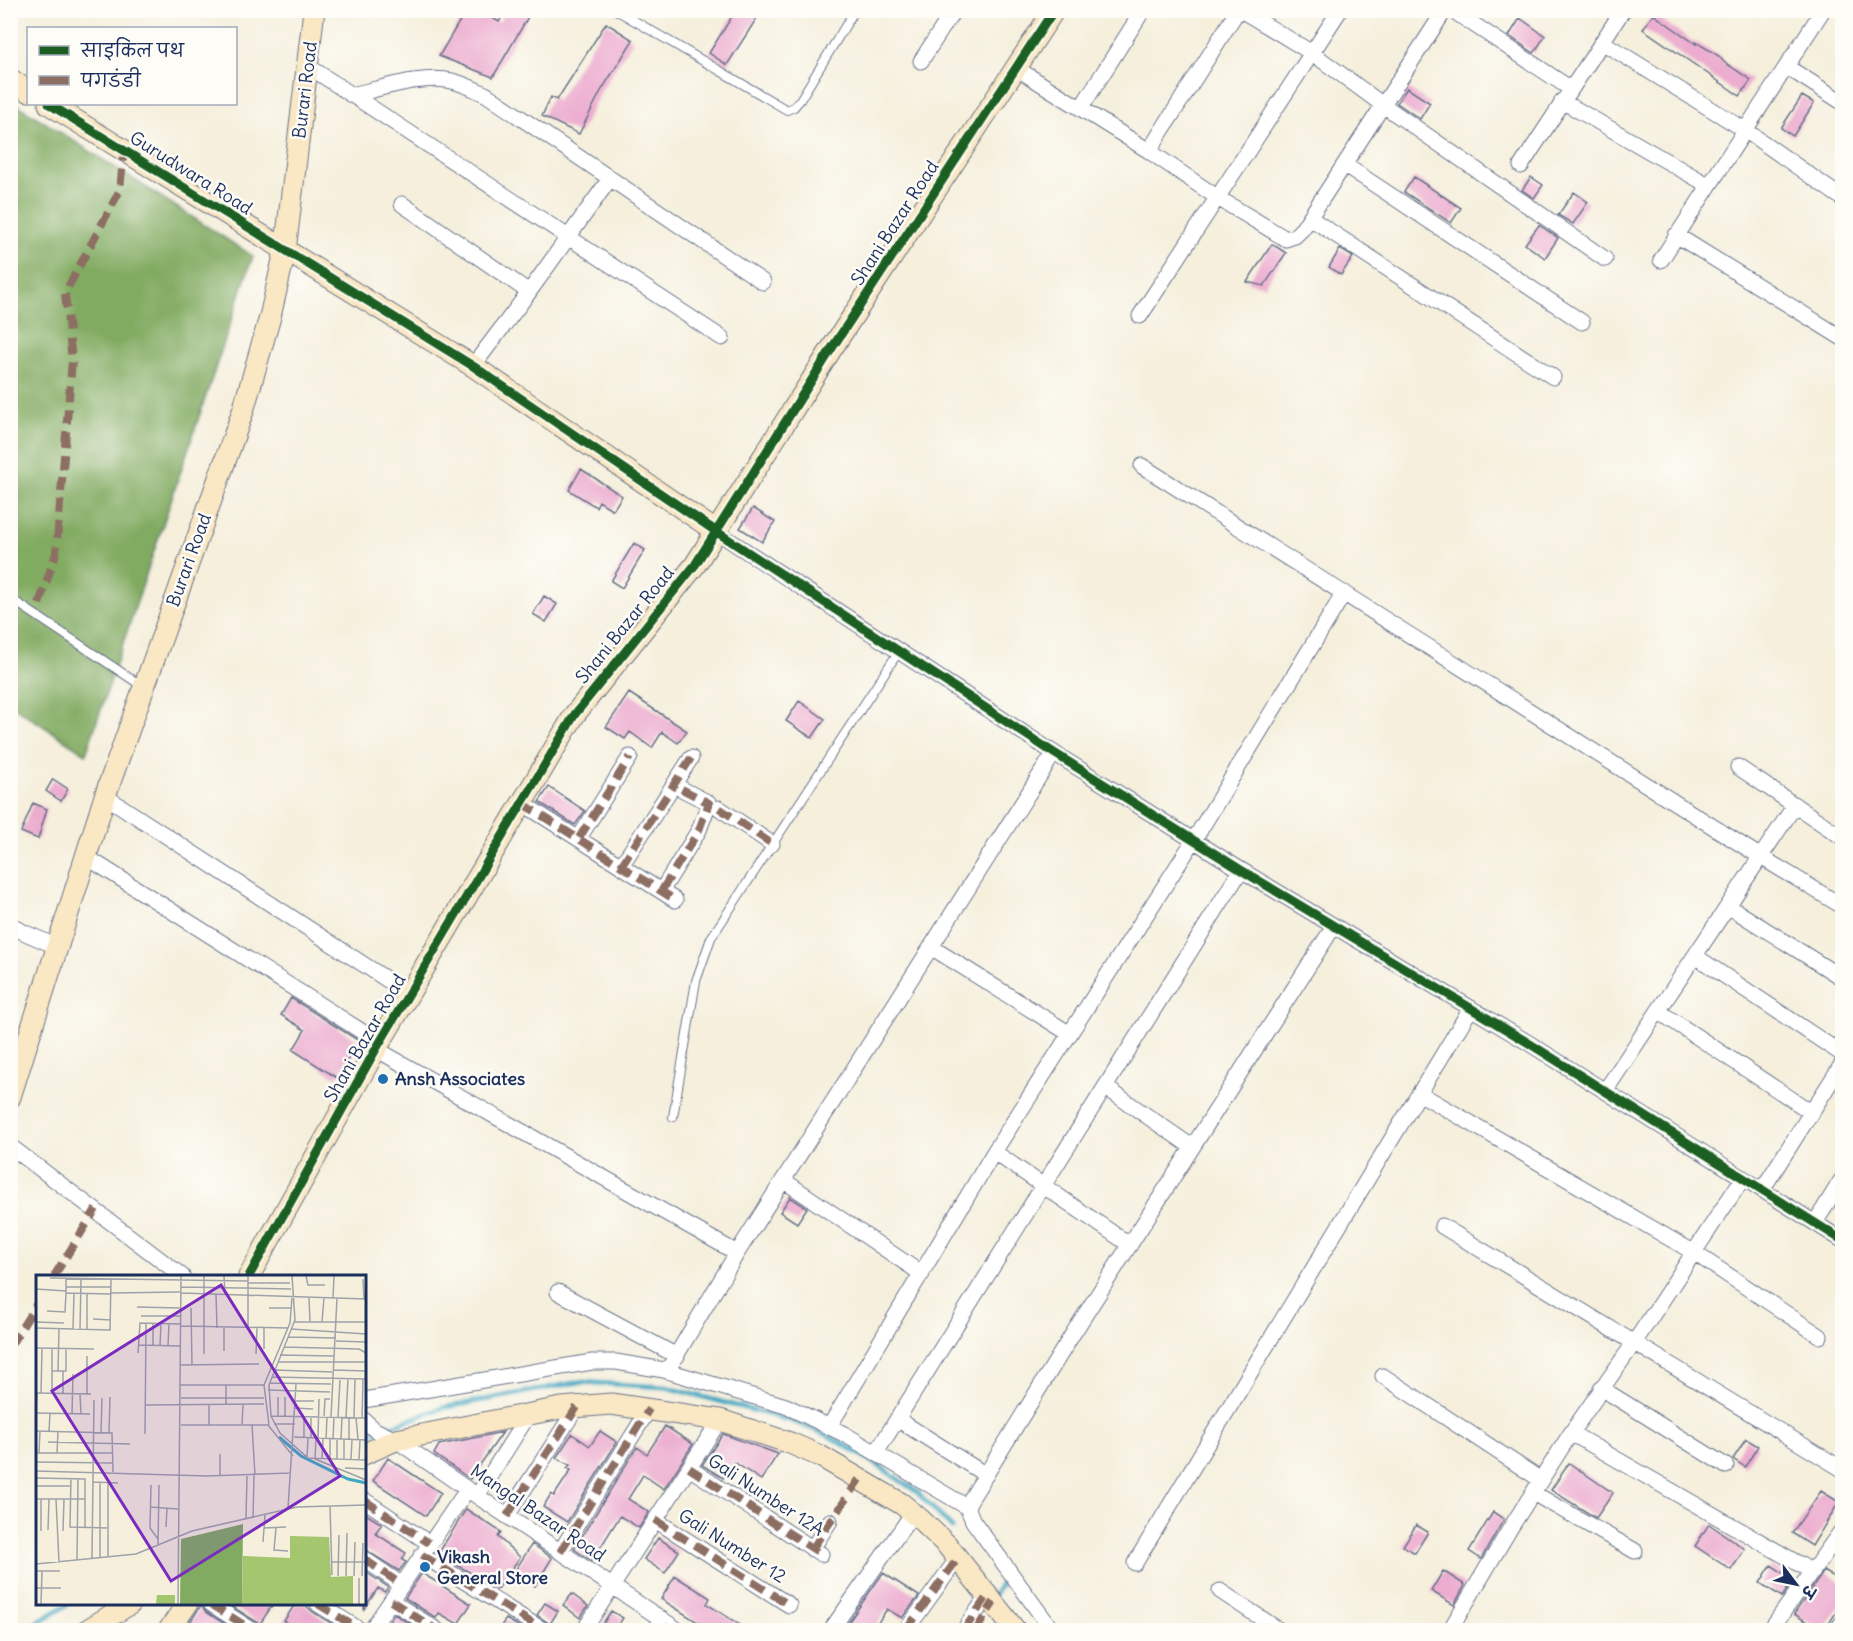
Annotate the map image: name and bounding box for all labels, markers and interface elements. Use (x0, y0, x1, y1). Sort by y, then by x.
legend (27, 27, 237, 105)
text: साइकिल पथ (80, 37, 186, 62)
street label: Burari Road (287, 40, 322, 140)
text: पगडंडी (80, 67, 141, 92)
street label: Gurudwara Road (126, 126, 257, 220)
street label: Shani Bazar Road (846, 156, 944, 289)
street label: Burari Road (161, 510, 216, 610)
street label: Shani Bazar Road (570, 561, 679, 688)
street label: Shani Bazar Road (319, 969, 411, 1106)
place label: Ansh Associates (395, 1067, 525, 1090)
marker: Ansh Associates (376, 1072, 390, 1086)
inset map (36, 1275, 366, 1605)
street label: Gali Number 12A (704, 1448, 829, 1541)
street label: Mangal Bazar Road (466, 1459, 611, 1567)
street label: Gali Number 12 (674, 1503, 790, 1588)
place label: Vikash General Store (437, 1545, 548, 1589)
north arrow (1766, 1554, 1826, 1614)
marker: Vikash General Store (418, 1560, 432, 1574)
text: उ (1797, 1580, 1821, 1603)

